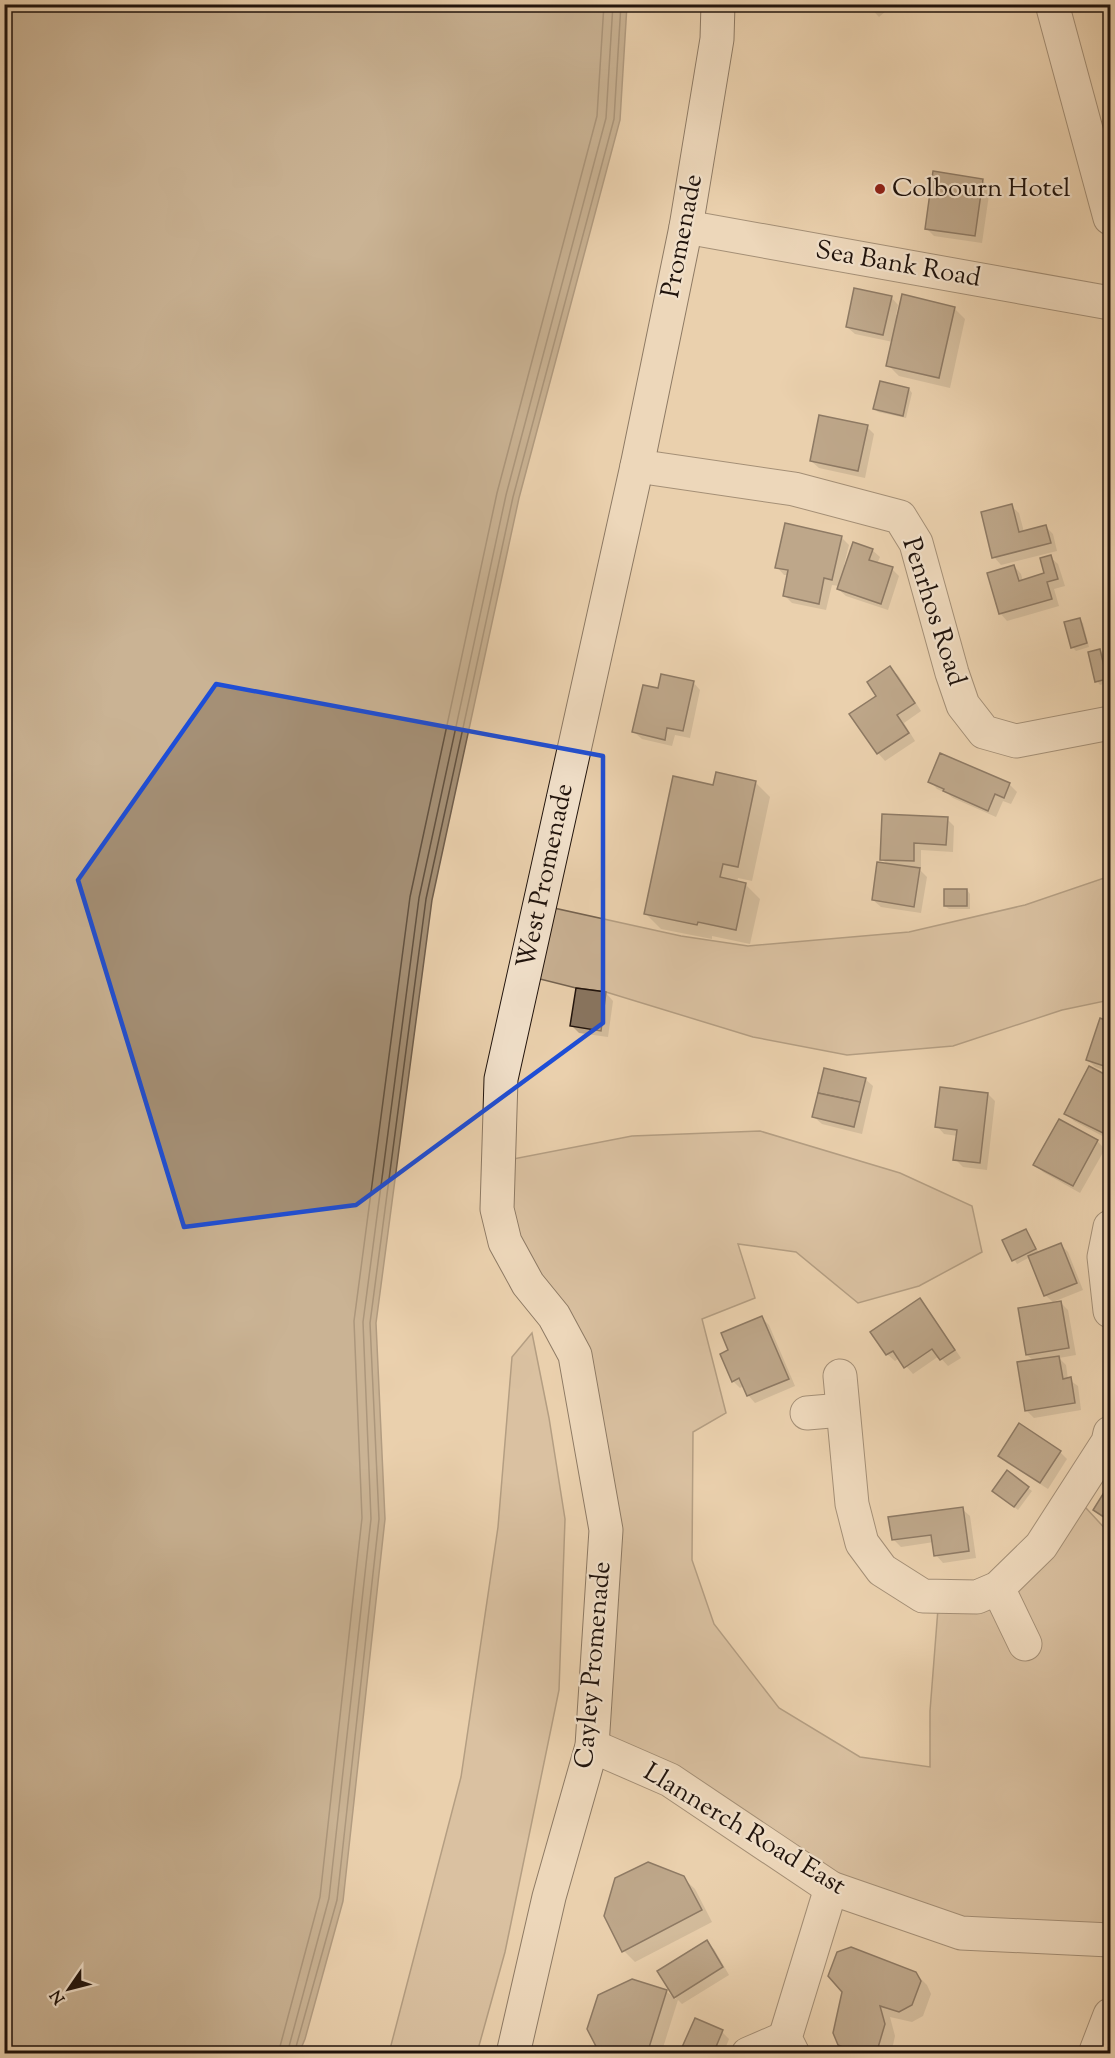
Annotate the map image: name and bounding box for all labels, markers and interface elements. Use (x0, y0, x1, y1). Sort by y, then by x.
street label: Promenade (653, 171, 713, 301)
place label: Colbourn Hotel (892, 171, 1071, 208)
marker: Colbourn Hotel (873, 182, 887, 196)
street label: Sea Bank Road (813, 232, 984, 298)
street label: Penrhos Road (892, 533, 974, 691)
street label: West Promenade (508, 780, 584, 972)
street label: Cayley Promenade (567, 1560, 621, 1770)
street label: Llannerch Road East (636, 1755, 852, 1905)
north arrow (39, 1959, 99, 2019)
text: N (46, 1984, 72, 2008)

